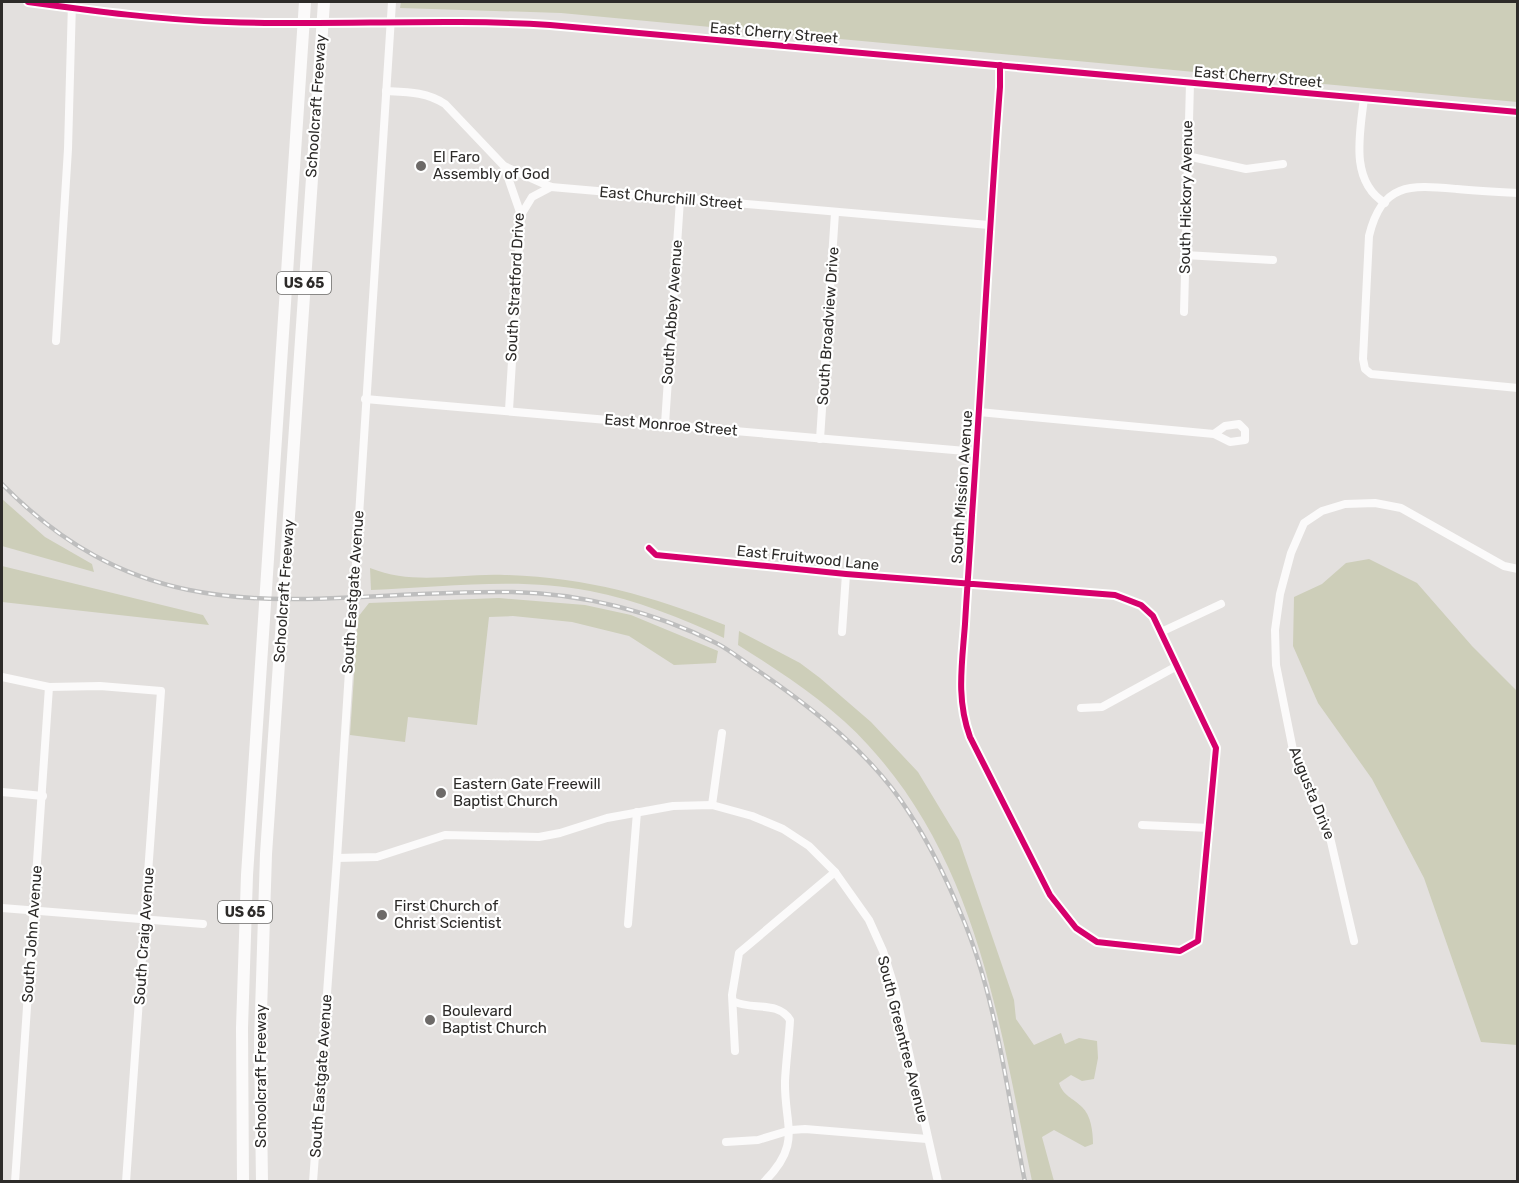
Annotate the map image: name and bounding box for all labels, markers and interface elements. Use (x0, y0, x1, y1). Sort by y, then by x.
street label: East Cherry Street (709, 18, 839, 48)
street label: Schoolcraft Freeway (302, 34, 330, 178)
street label: East Cherry Street (1193, 62, 1323, 92)
street label: South Hickory Avenue (1176, 120, 1196, 274)
place label: El Faro Assembly of God (433, 148, 550, 183)
marker: El Faro Assembly of God (414, 159, 428, 173)
street label: East Churchill Street (599, 183, 743, 213)
street label: South Stratford Drive (502, 212, 528, 362)
street label: South Abbey Avenue (658, 239, 686, 385)
street label: South Broadview Drive (813, 246, 843, 406)
road number: US 65 (277, 272, 331, 294)
street label: East Monroe Street (604, 410, 739, 440)
street label: South Mission Avenue (948, 410, 976, 564)
street label: South Eastgate Avenue (338, 510, 368, 674)
street label: Schoolcraft Freeway (270, 519, 298, 663)
street label: East Fruitwood Lane (736, 542, 880, 574)
street label: Augusta Drive (1285, 744, 1339, 842)
place label: Eastern Gate Freewill Baptist Church (453, 775, 601, 810)
marker: Eastern Gate Freewill Baptist Church (434, 786, 448, 800)
street label: South John Avenue (18, 865, 46, 1003)
street label: South Craig Avenue (130, 867, 158, 1005)
place label: First Church of Christ Scientist (394, 897, 501, 932)
road number: US 65 (218, 901, 272, 923)
marker: First Church of Christ Scientist (375, 908, 389, 922)
street label: South Greentree Avenue (874, 954, 932, 1124)
street label: South Eastgate Avenue (306, 994, 336, 1158)
place label: Boulevard Baptist Church (442, 1002, 547, 1037)
street label: Schoolcraft Freeway (252, 1004, 270, 1148)
marker: Boulevard Baptist Church (423, 1013, 437, 1027)

